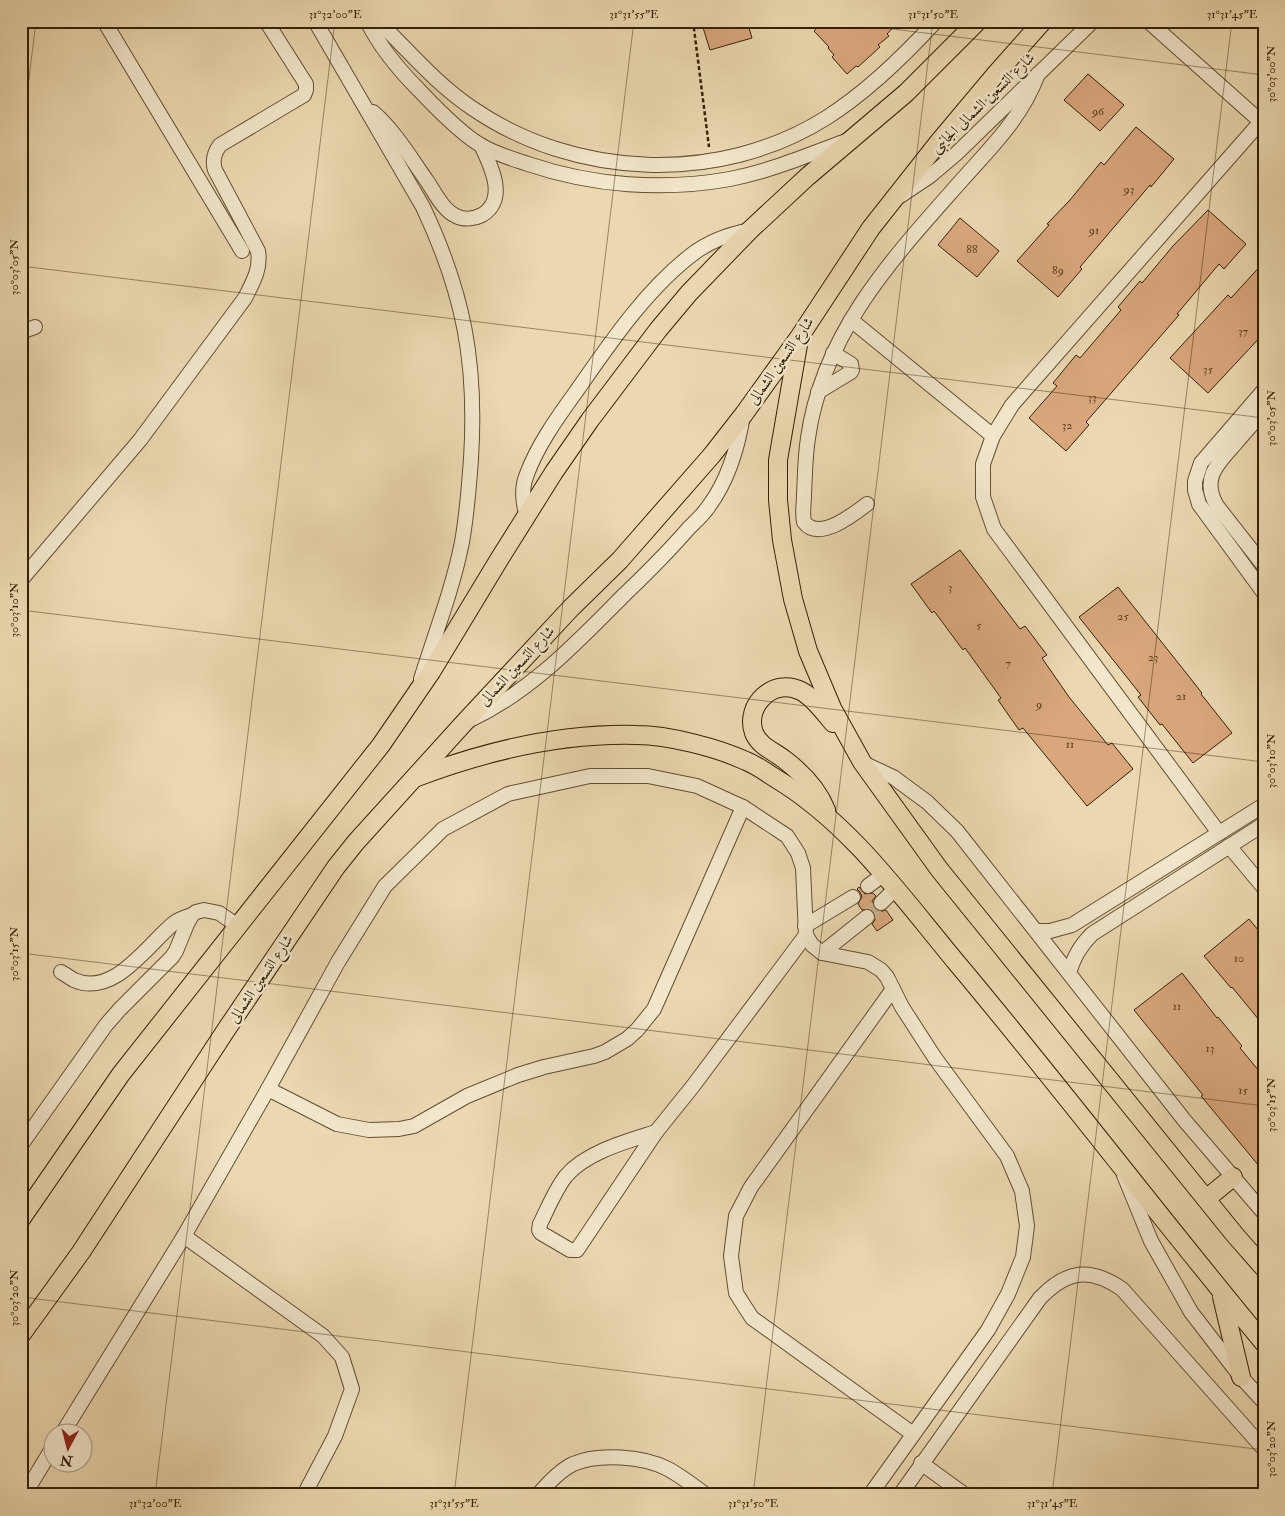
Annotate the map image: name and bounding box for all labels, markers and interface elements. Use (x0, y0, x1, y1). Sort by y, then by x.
text: 31°32'00"E (308, 7, 362, 22)
text: 31°31'55"E (609, 7, 659, 22)
text: 31°31'50"E (908, 7, 959, 22)
text: 31°31'45"E (1207, 7, 1258, 22)
text: 30°03'00"N (1264, 45, 1279, 103)
street label: شارع التسعين الشمالى الجانبى (927, 48, 1041, 160)
house number: 96 (1091, 104, 1105, 119)
house number: 93 (1123, 182, 1134, 197)
house number: 91 (1088, 223, 1099, 238)
text: 30°03'05"N (7, 239, 22, 295)
house number: 88 (966, 242, 978, 257)
house number: 89 (1052, 263, 1064, 278)
street label: شارع التسعين الشمالى (744, 313, 821, 410)
house number: 37 (1238, 324, 1249, 339)
house number: 35 (1203, 362, 1214, 377)
house number: 33 (1087, 390, 1097, 405)
text: 30°03'05"N (1264, 390, 1279, 446)
house number: 32 (1062, 418, 1072, 433)
house number: 3 (948, 580, 952, 595)
text: 30°03'10"N (7, 582, 22, 638)
house number: 25 (1117, 609, 1129, 624)
house number: 5 (976, 618, 982, 633)
street label: شارع التسعين الشمالى (475, 622, 561, 712)
house number: 23 (1148, 650, 1158, 665)
house number: 7 (1005, 656, 1011, 671)
house number: 21 (1176, 689, 1186, 704)
house number: 9 (1035, 697, 1042, 712)
text: 30°03'10"N (1264, 733, 1279, 789)
house number: 11 (1066, 737, 1074, 752)
text: 30°03'15"N (7, 927, 22, 981)
street label: شارع التسعين الشمالى (224, 931, 300, 1029)
house number: 10 (1234, 951, 1244, 966)
house number: 11 (1173, 999, 1181, 1014)
house number: 13 (1206, 1041, 1214, 1056)
text: 30°03'15"N (1264, 1078, 1279, 1132)
house number: 15 (1238, 1083, 1248, 1098)
text: 30°03'20"N (7, 1269, 22, 1327)
text: 30°03'20"N (1264, 1420, 1279, 1478)
north arrow (42, 1424, 92, 1474)
text: N (59, 1451, 75, 1470)
text: 31°32'00"E (128, 1496, 182, 1511)
text: 31°31'55"E (429, 1496, 479, 1511)
text: 31°31'50"E (728, 1496, 779, 1511)
text: 31°31'45"E (1027, 1496, 1078, 1511)

